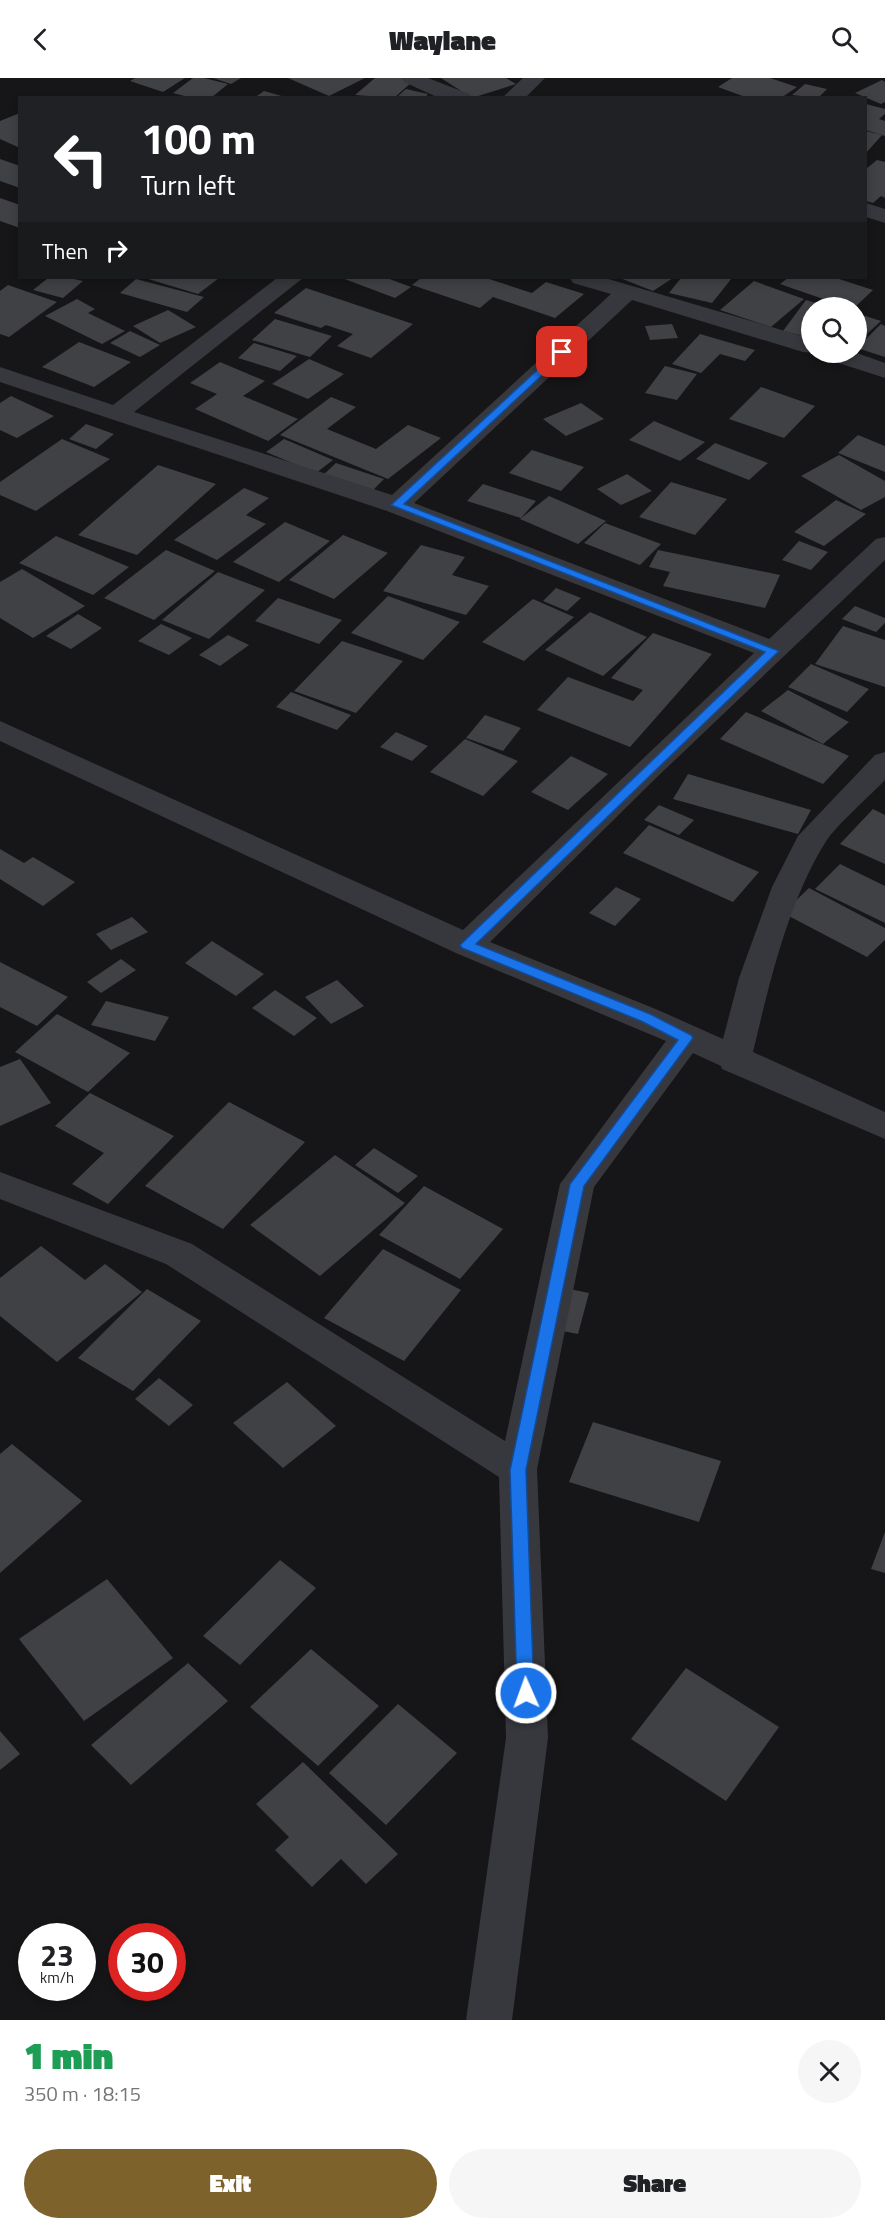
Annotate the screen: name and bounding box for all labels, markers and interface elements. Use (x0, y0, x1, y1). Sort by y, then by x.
text: Waylane (389, 19, 496, 60)
icon: back (24, 23, 57, 56)
icon: search (828, 23, 861, 56)
text: 100 m (141, 106, 256, 170)
icon: left (42, 120, 120, 198)
text: Turn left (141, 164, 235, 205)
text: Then (42, 234, 88, 268)
icon: right (100, 234, 133, 267)
map controls (801, 297, 867, 363)
button: search (801, 297, 867, 363)
pin (536, 326, 587, 377)
icon: arrive (545, 335, 578, 368)
position arrow (494, 1661, 558, 1725)
speed limit sign: 30 (108, 1923, 186, 2001)
text: 23 (40, 1932, 74, 1978)
text: km/h (40, 1966, 74, 1989)
text: 1 min (24, 2028, 113, 2083)
button: close (798, 2040, 861, 2103)
text: 350 m · 18:15 (24, 2078, 141, 2109)
button: Exit (24, 2149, 437, 2218)
button: Share (449, 2149, 861, 2218)

